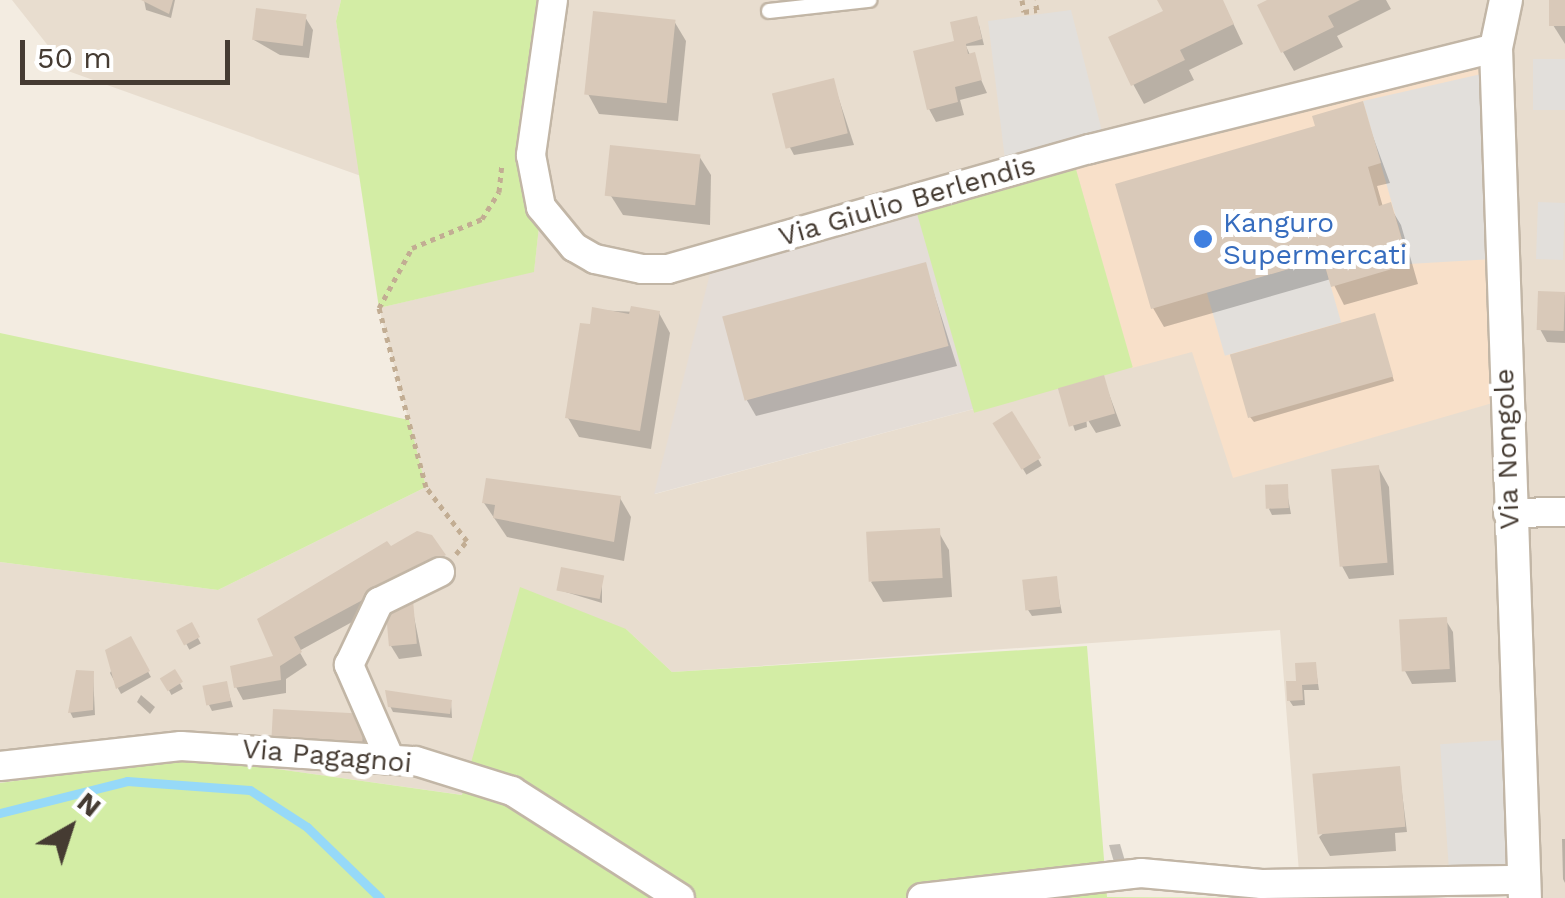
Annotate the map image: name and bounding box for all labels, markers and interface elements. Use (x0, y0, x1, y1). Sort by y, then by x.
scale bar (25, 20, 235, 82)
text: 50 m (37, 40, 112, 75)
street label: Via Giulio Berlendis (775, 148, 1039, 254)
place label: Kanguro Supermercati (1223, 206, 1407, 272)
marker: Kanguro Supermercati (1192, 228, 1214, 250)
street label: Via Nongole (1487, 368, 1527, 530)
street label: Via Pagagnoi (240, 732, 414, 780)
north arrow (20, 778, 120, 878)
text: N (71, 785, 108, 824)

